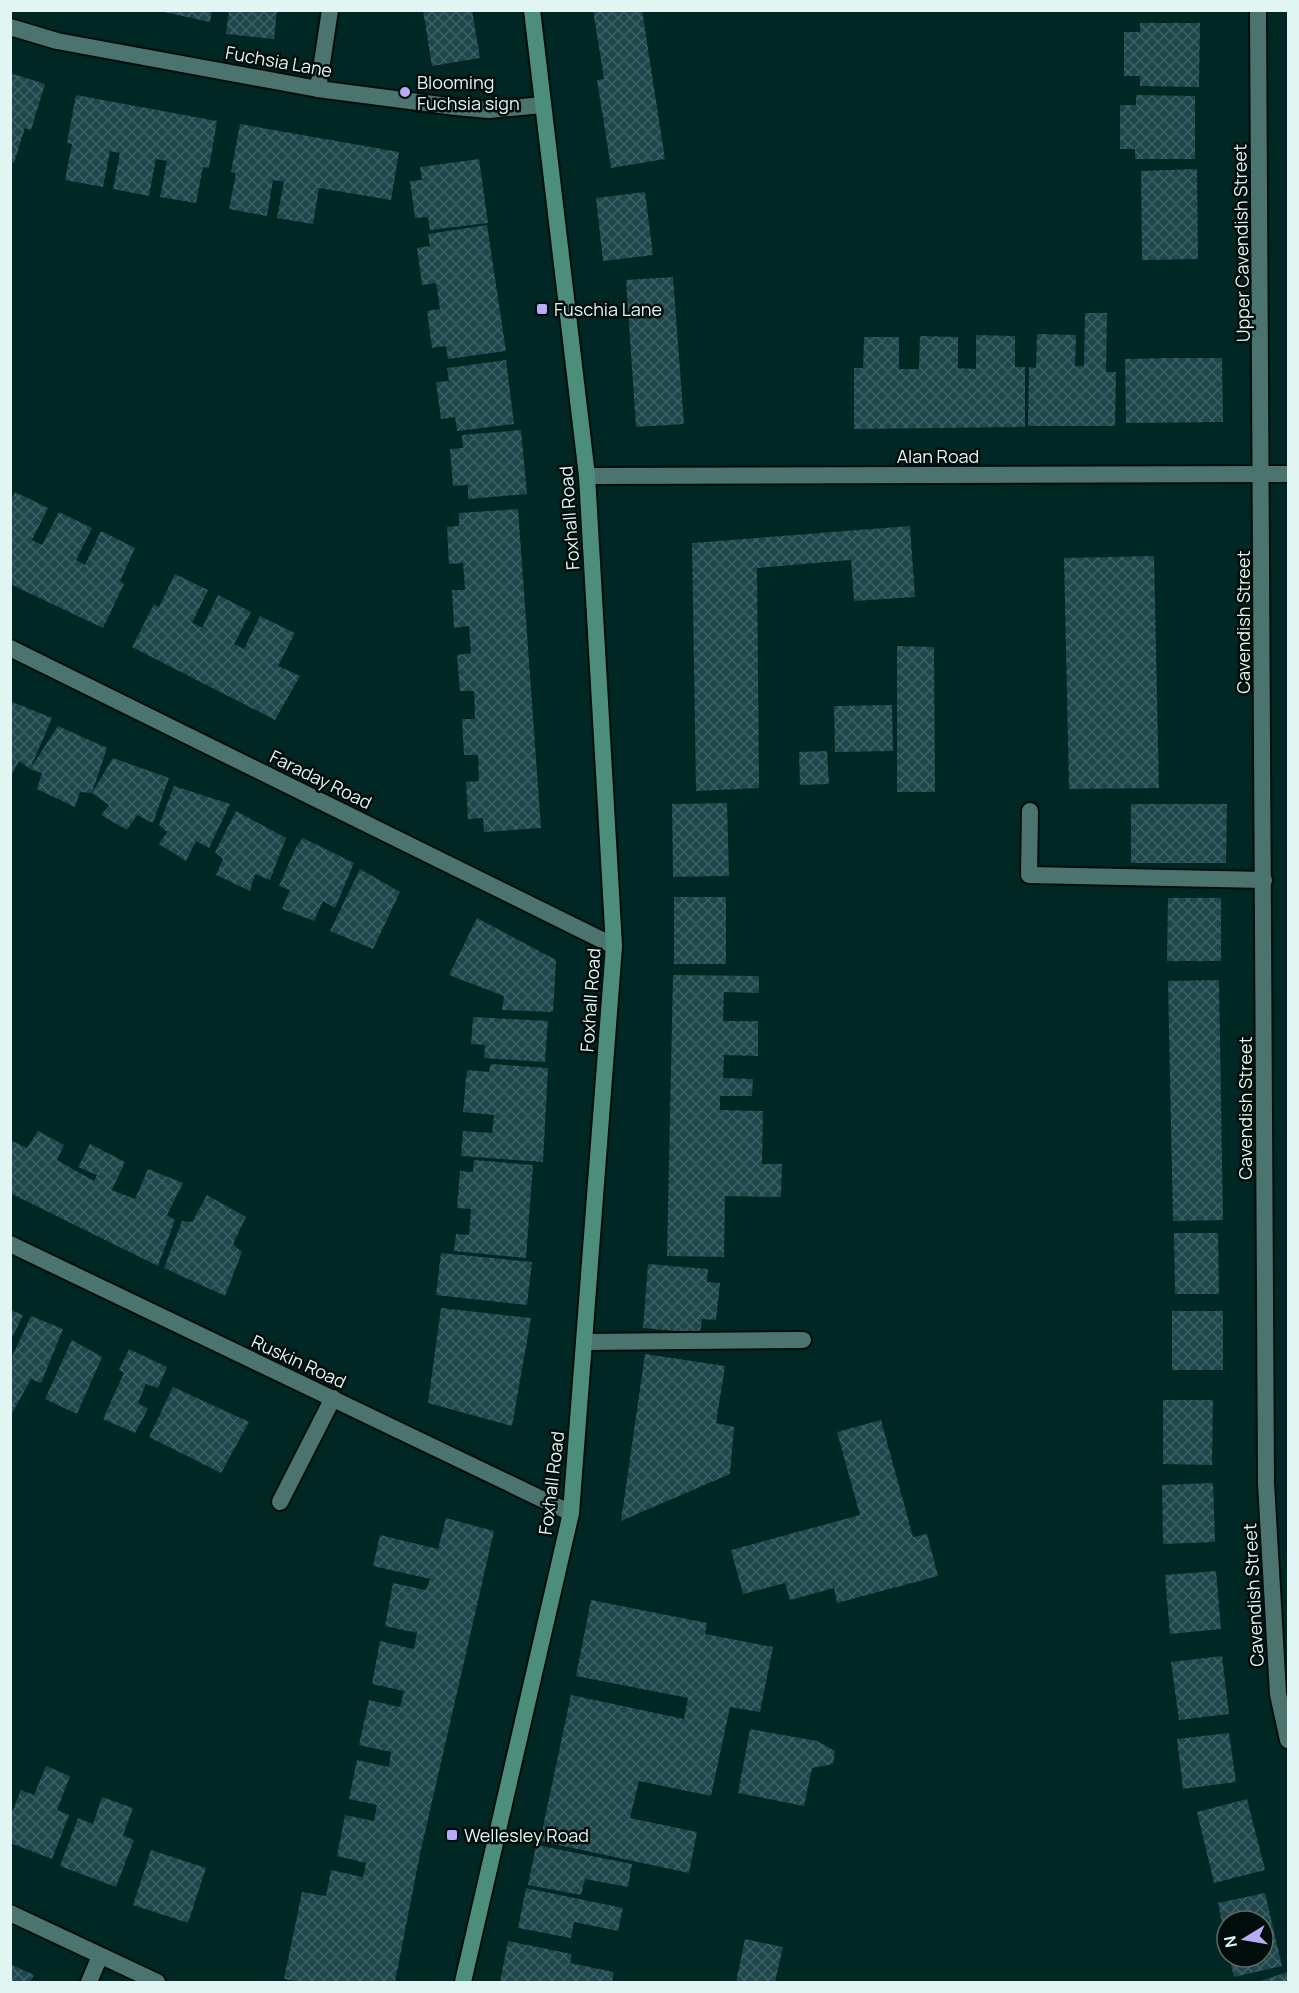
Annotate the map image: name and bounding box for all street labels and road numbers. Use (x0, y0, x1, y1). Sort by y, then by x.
street label: Fuchsia Lane (224, 40, 334, 82)
street label: Upper Cavendish Street (1227, 144, 1255, 342)
street label: Alan Road (897, 444, 979, 468)
street label: Foxhall Road (553, 465, 585, 571)
street label: Cavendish Street (1231, 550, 1255, 694)
street label: Faraday Road (266, 744, 376, 814)
street label: Foxhall Road (574, 947, 606, 1053)
street label: Cavendish Street (1233, 1036, 1257, 1180)
street label: Ruskin Road (248, 1329, 350, 1393)
street label: Foxhall Road (533, 1430, 569, 1536)
street label: Cavendish Street (1237, 1523, 1269, 1667)

